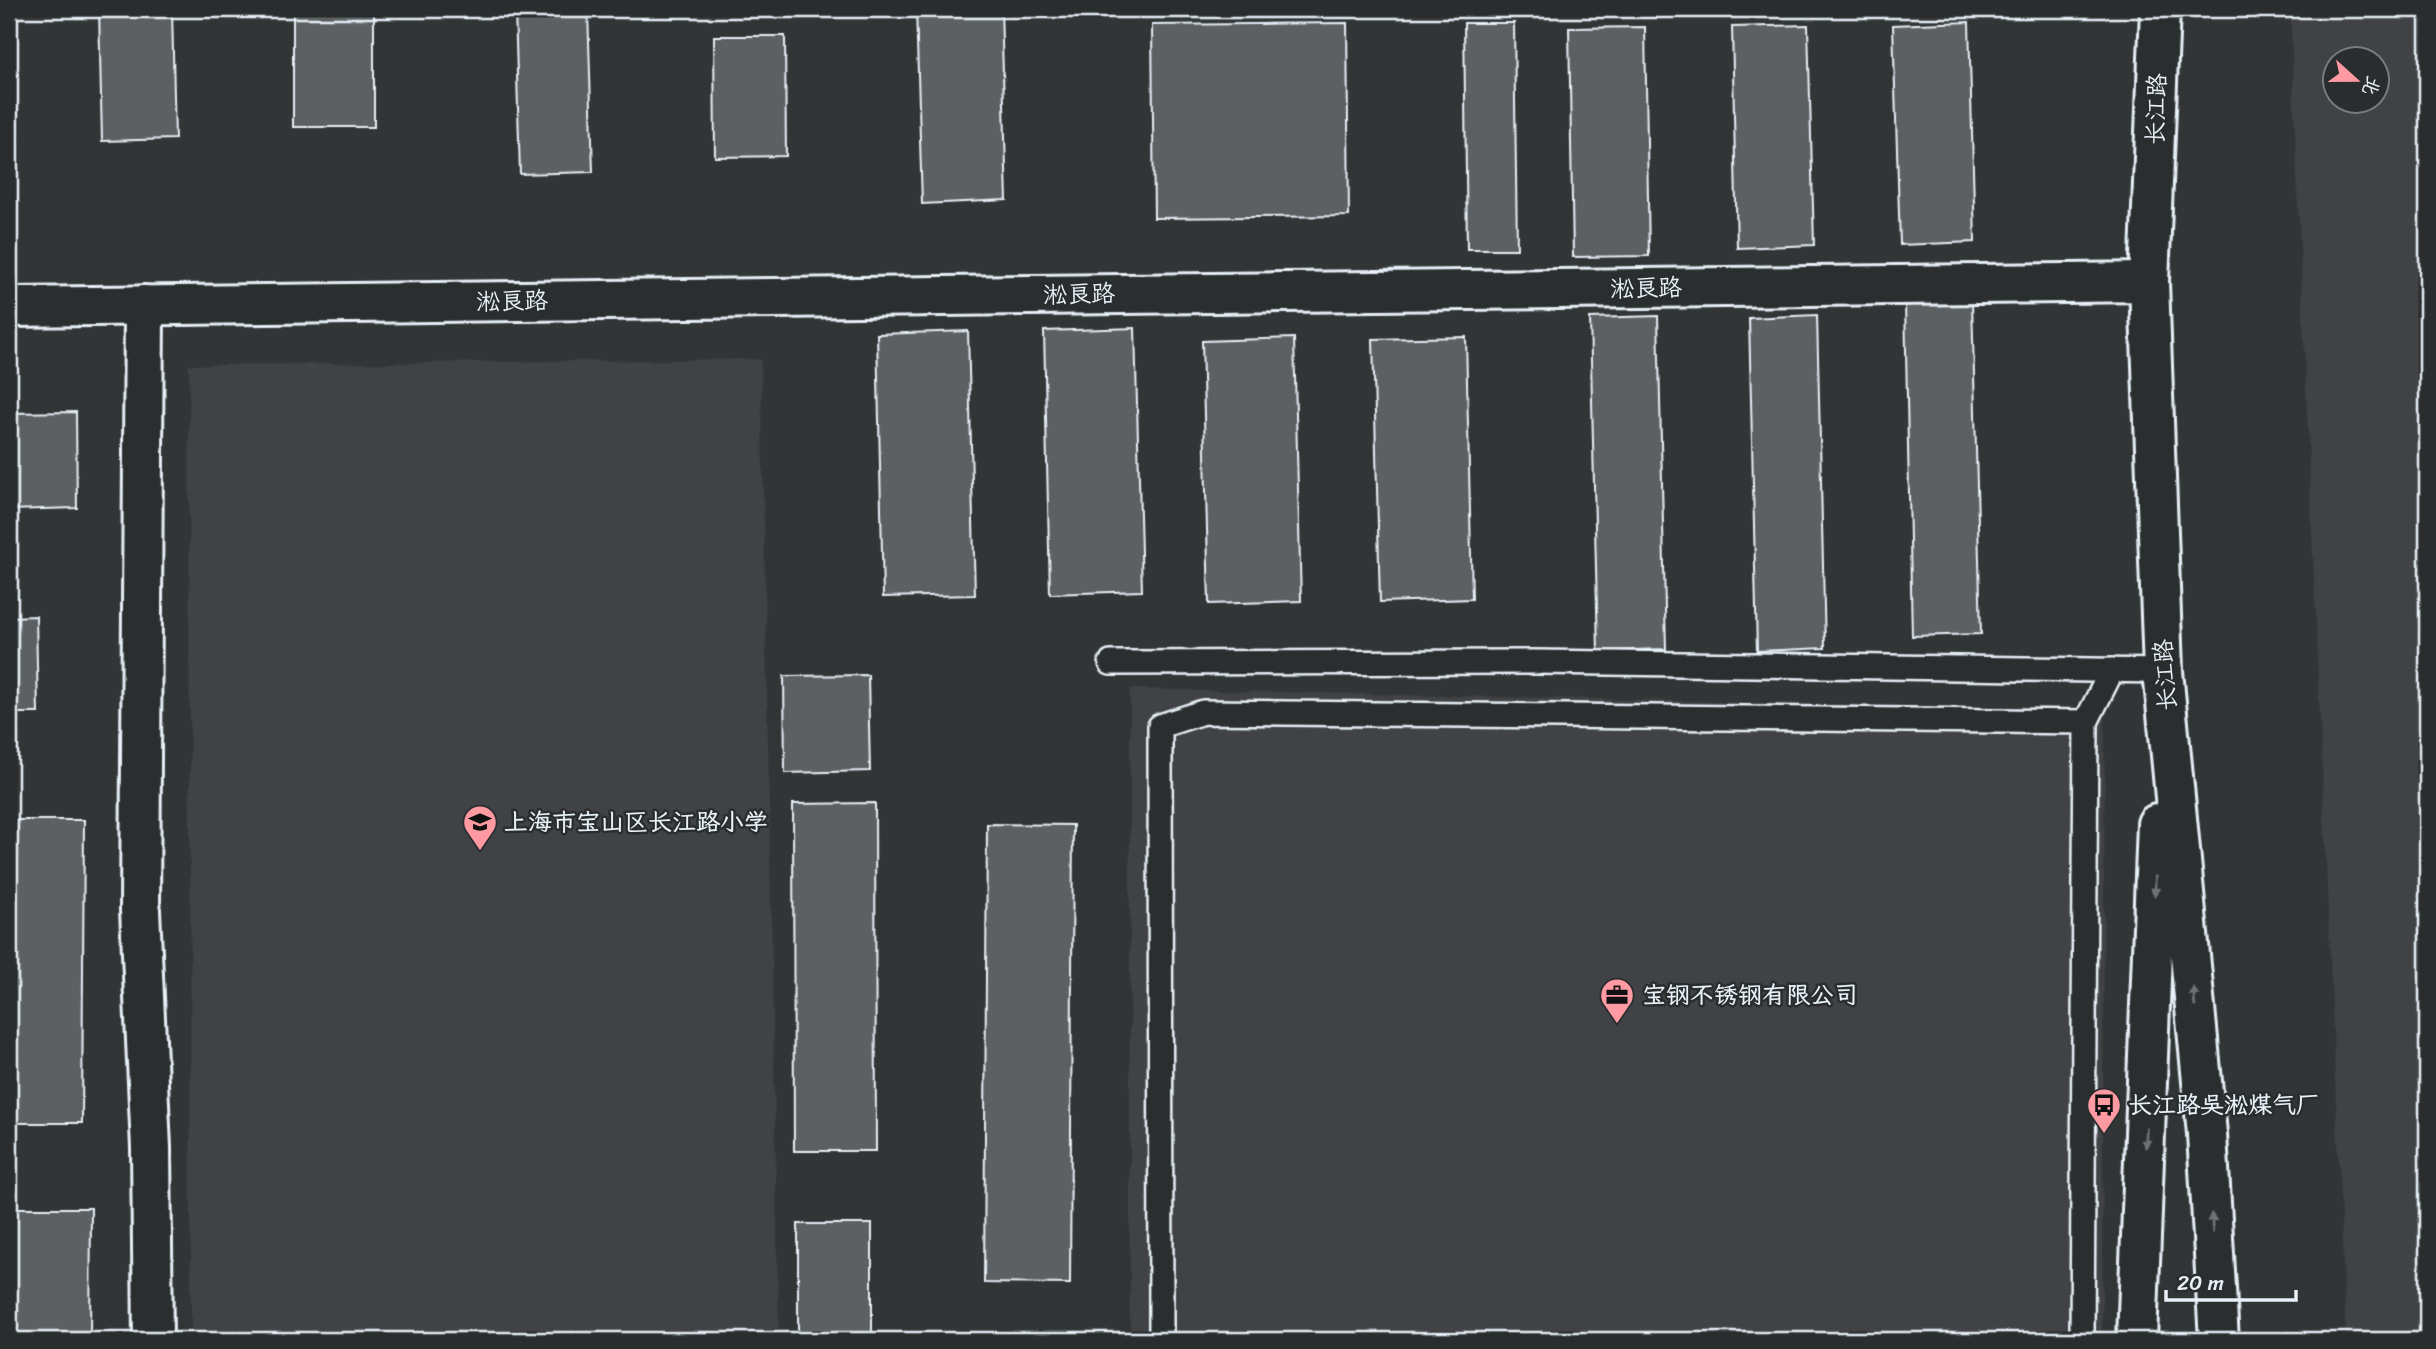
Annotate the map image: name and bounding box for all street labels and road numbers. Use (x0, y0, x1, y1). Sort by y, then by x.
street label: 长江路 (2134, 72, 2178, 146)
street label: 淞良路 (1610, 266, 1682, 310)
street label: 淞良路 (1043, 272, 1115, 316)
street label: 淞良路 (476, 279, 548, 323)
street label: 长江路 (2142, 638, 2188, 712)

